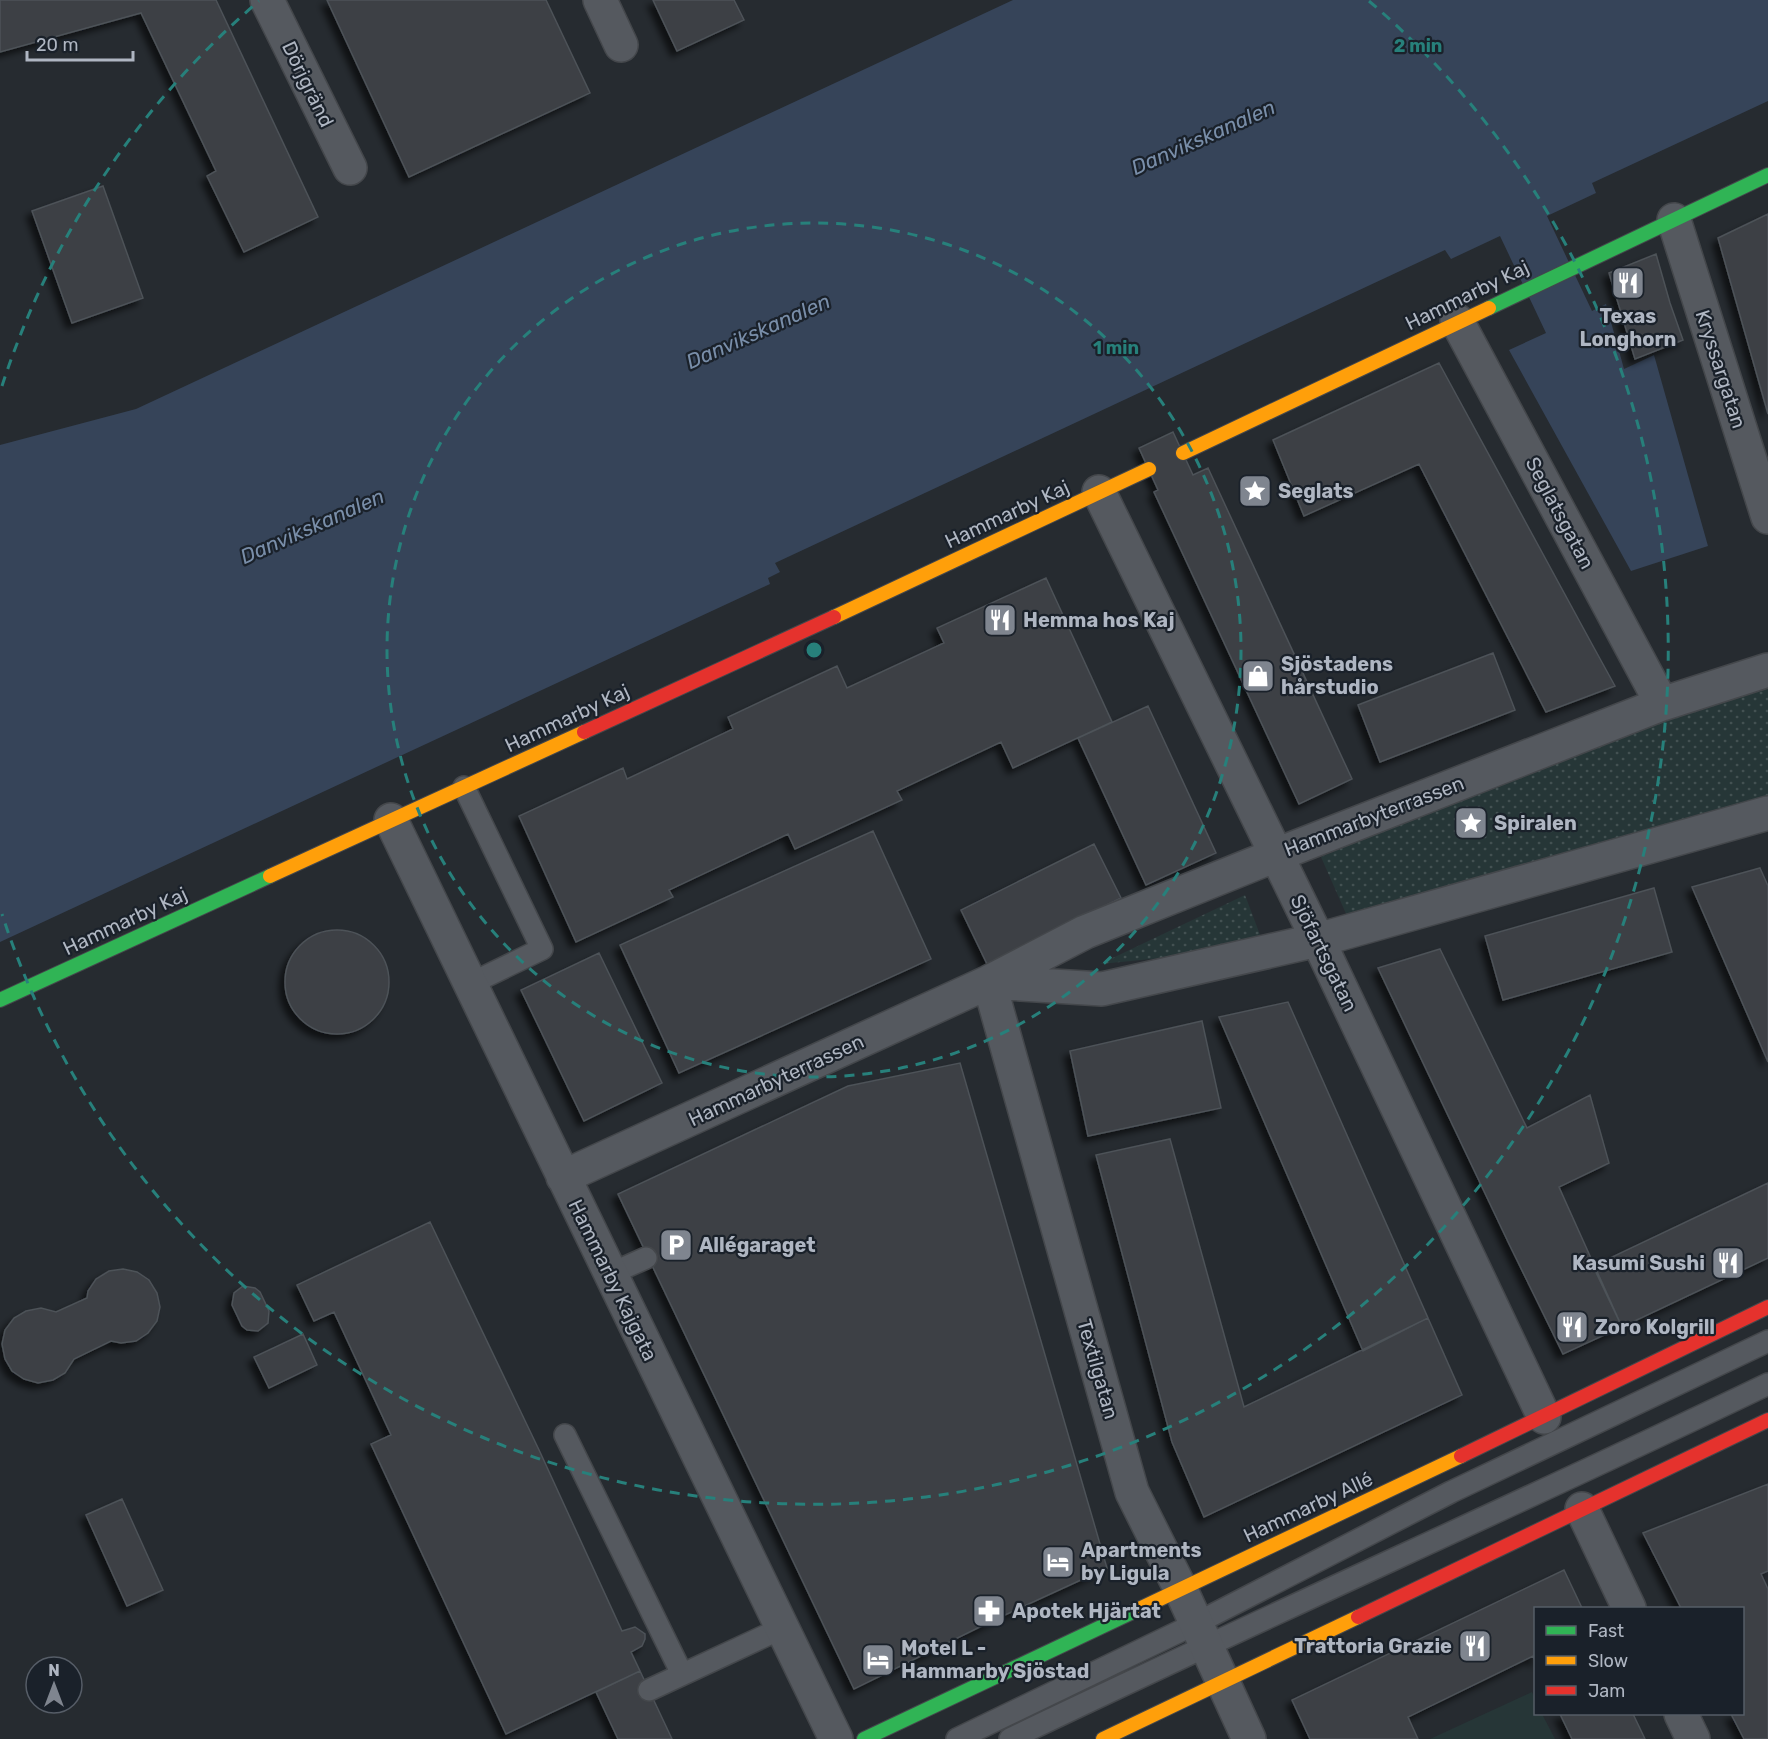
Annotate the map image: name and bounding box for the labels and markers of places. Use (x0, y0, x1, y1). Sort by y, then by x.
restaurant icon: Texas Longhorn (1610, 265, 1646, 301)
place label: Texas Longhorn (1580, 304, 1676, 351)
place icon: Seglats (1237, 473, 1273, 509)
place label: Seglats (1278, 479, 1354, 503)
restaurant icon: Hemma hos Kaj (982, 602, 1018, 638)
place label: Hemma hos Kaj (1023, 608, 1175, 632)
centre of rings (804, 640, 824, 660)
place label: Sjöstadens hårstudio (1281, 652, 1393, 699)
shop icon: Sjöstadens hårstudio (1240, 658, 1276, 694)
place icon: Spiralen (1453, 805, 1489, 841)
place label: Spiralen (1494, 811, 1577, 835)
parking icon: Allégaraget (658, 1227, 694, 1263)
place label: Allégaraget (699, 1233, 816, 1257)
restaurant icon: Kasumi Sushi (1710, 1245, 1746, 1281)
place label: Kasumi Sushi (1572, 1251, 1705, 1275)
restaurant icon: Zoro Kolgrill (1554, 1309, 1590, 1345)
place label: Zoro Kolgrill (1595, 1315, 1715, 1339)
place label: Apartments by Ligula (1081, 1538, 1202, 1585)
hotel icon: Apartments by Ligula (1040, 1544, 1076, 1580)
pharmacy icon: Apotek Hjärtat (971, 1593, 1007, 1629)
place label: Apotek Hjärtat (1012, 1599, 1161, 1623)
restaurant icon: Trattoria Grazie (1457, 1628, 1493, 1664)
place label: Trattoria Grazie (1294, 1634, 1452, 1658)
place label: Motel L - Hammarby Sjöstad (901, 1636, 1089, 1683)
hotel icon: Motel L - Hammarby Sjöstad (860, 1642, 896, 1678)

